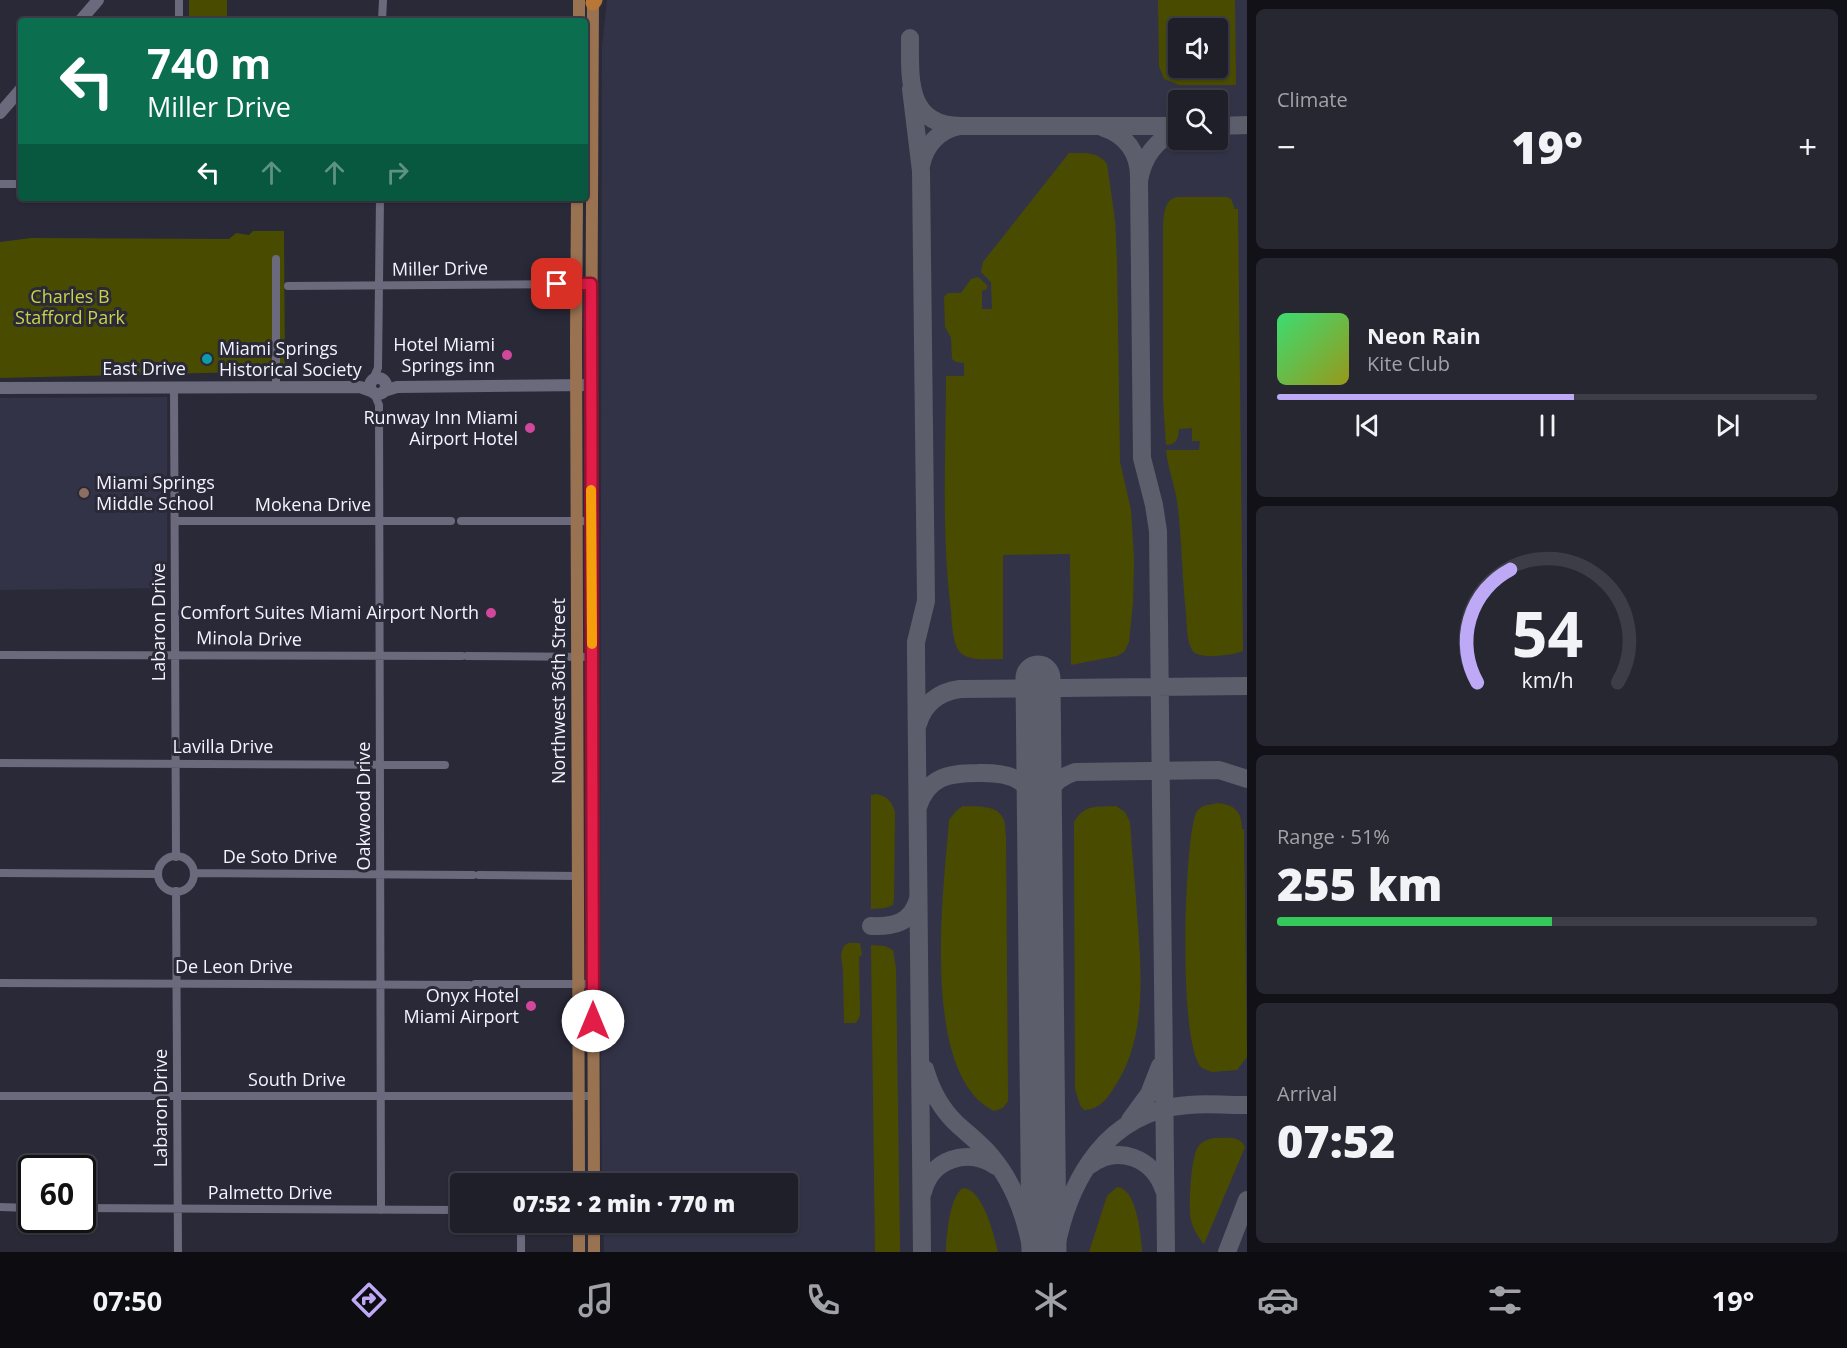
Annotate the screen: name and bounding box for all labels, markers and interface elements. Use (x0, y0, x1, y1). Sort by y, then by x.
map controls (1168, 18, 1228, 150)
button: sound (1168, 18, 1228, 78)
text: 740 m (147, 34, 271, 91)
icon: left (48, 42, 126, 120)
text: Climate (1277, 86, 1348, 113)
text: Miller Drive (147, 88, 291, 125)
button: search (1168, 90, 1228, 150)
text: 19° (1511, 116, 1583, 177)
text: − (1277, 124, 1296, 169)
text: + (1798, 124, 1817, 169)
icon: left (192, 156, 225, 189)
icon: ahead (255, 156, 288, 189)
icon: ahead (318, 156, 351, 189)
icon: right (381, 156, 414, 189)
street label: Miller Drive (392, 255, 488, 281)
pin (531, 258, 582, 309)
icon: arrive (540, 267, 573, 300)
park label: Charles B Stafford Park (15, 284, 125, 329)
text: Neon Rain (1367, 320, 1481, 350)
place label: Hotel Miami Springs inn (393, 332, 495, 377)
place label: Miami Springs Historical Society (219, 336, 363, 381)
marker: Hotel Miami Springs inn (500, 348, 514, 362)
text: Kite Club (1367, 350, 1450, 377)
marker: Miami Springs Historical Society (200, 352, 214, 366)
street label: East Drive (102, 356, 186, 380)
place label: Runway Inn Miami Airport Hotel (363, 405, 518, 450)
icon: previous (1351, 409, 1384, 442)
icon: pause (1531, 409, 1564, 442)
icon: next (1711, 409, 1744, 442)
marker: Runway Inn Miami Airport Hotel (523, 421, 537, 435)
place label: Miami Springs Middle School (96, 470, 215, 515)
marker: Miami Springs Middle School (77, 486, 91, 500)
street label: Mokena Drive (255, 492, 371, 516)
street label: Labaron Drive (146, 563, 170, 681)
text: 54 (1511, 590, 1583, 675)
street label: Northwest 36th Street (546, 598, 570, 784)
place label: Comfort Suites Miami Airport North (180, 600, 479, 624)
marker: Comfort Suites Miami Airport North (484, 606, 498, 620)
street label: Minola Drive (196, 625, 302, 651)
text: km/h (1521, 665, 1573, 694)
street label: Lavilla Drive (173, 734, 273, 758)
street label: Oakwood Drive (351, 742, 375, 870)
text: Range · 51% (1277, 823, 1390, 850)
street label: De Soto Drive (223, 844, 337, 868)
text: 255 km (1277, 853, 1442, 914)
street label: De Leon Drive (175, 954, 293, 978)
place label: Onyx Hotel Miami Airport (403, 983, 519, 1028)
position arrow (561, 989, 625, 1053)
marker: Onyx Hotel Miami Airport (524, 999, 538, 1013)
street label: Labaron Drive (148, 1049, 172, 1167)
street label: South Drive (248, 1067, 346, 1091)
text: Arrival (1277, 1080, 1337, 1107)
text: 07:52 (1277, 1110, 1395, 1171)
speed limit sign: 60 (18, 1155, 96, 1233)
street label: Palmetto Drive (208, 1180, 332, 1204)
text: 07:52 · 2 min · 770 m (513, 1188, 735, 1218)
icon: directions (348, 1279, 390, 1321)
icon: music (575, 1279, 617, 1321)
icon: phone (802, 1279, 844, 1321)
icon: climate (1030, 1279, 1072, 1321)
icon: car (1257, 1279, 1299, 1321)
icon: filters (1484, 1279, 1526, 1321)
text: 07:50 (93, 1282, 162, 1319)
text: 19° (1712, 1282, 1754, 1319)

